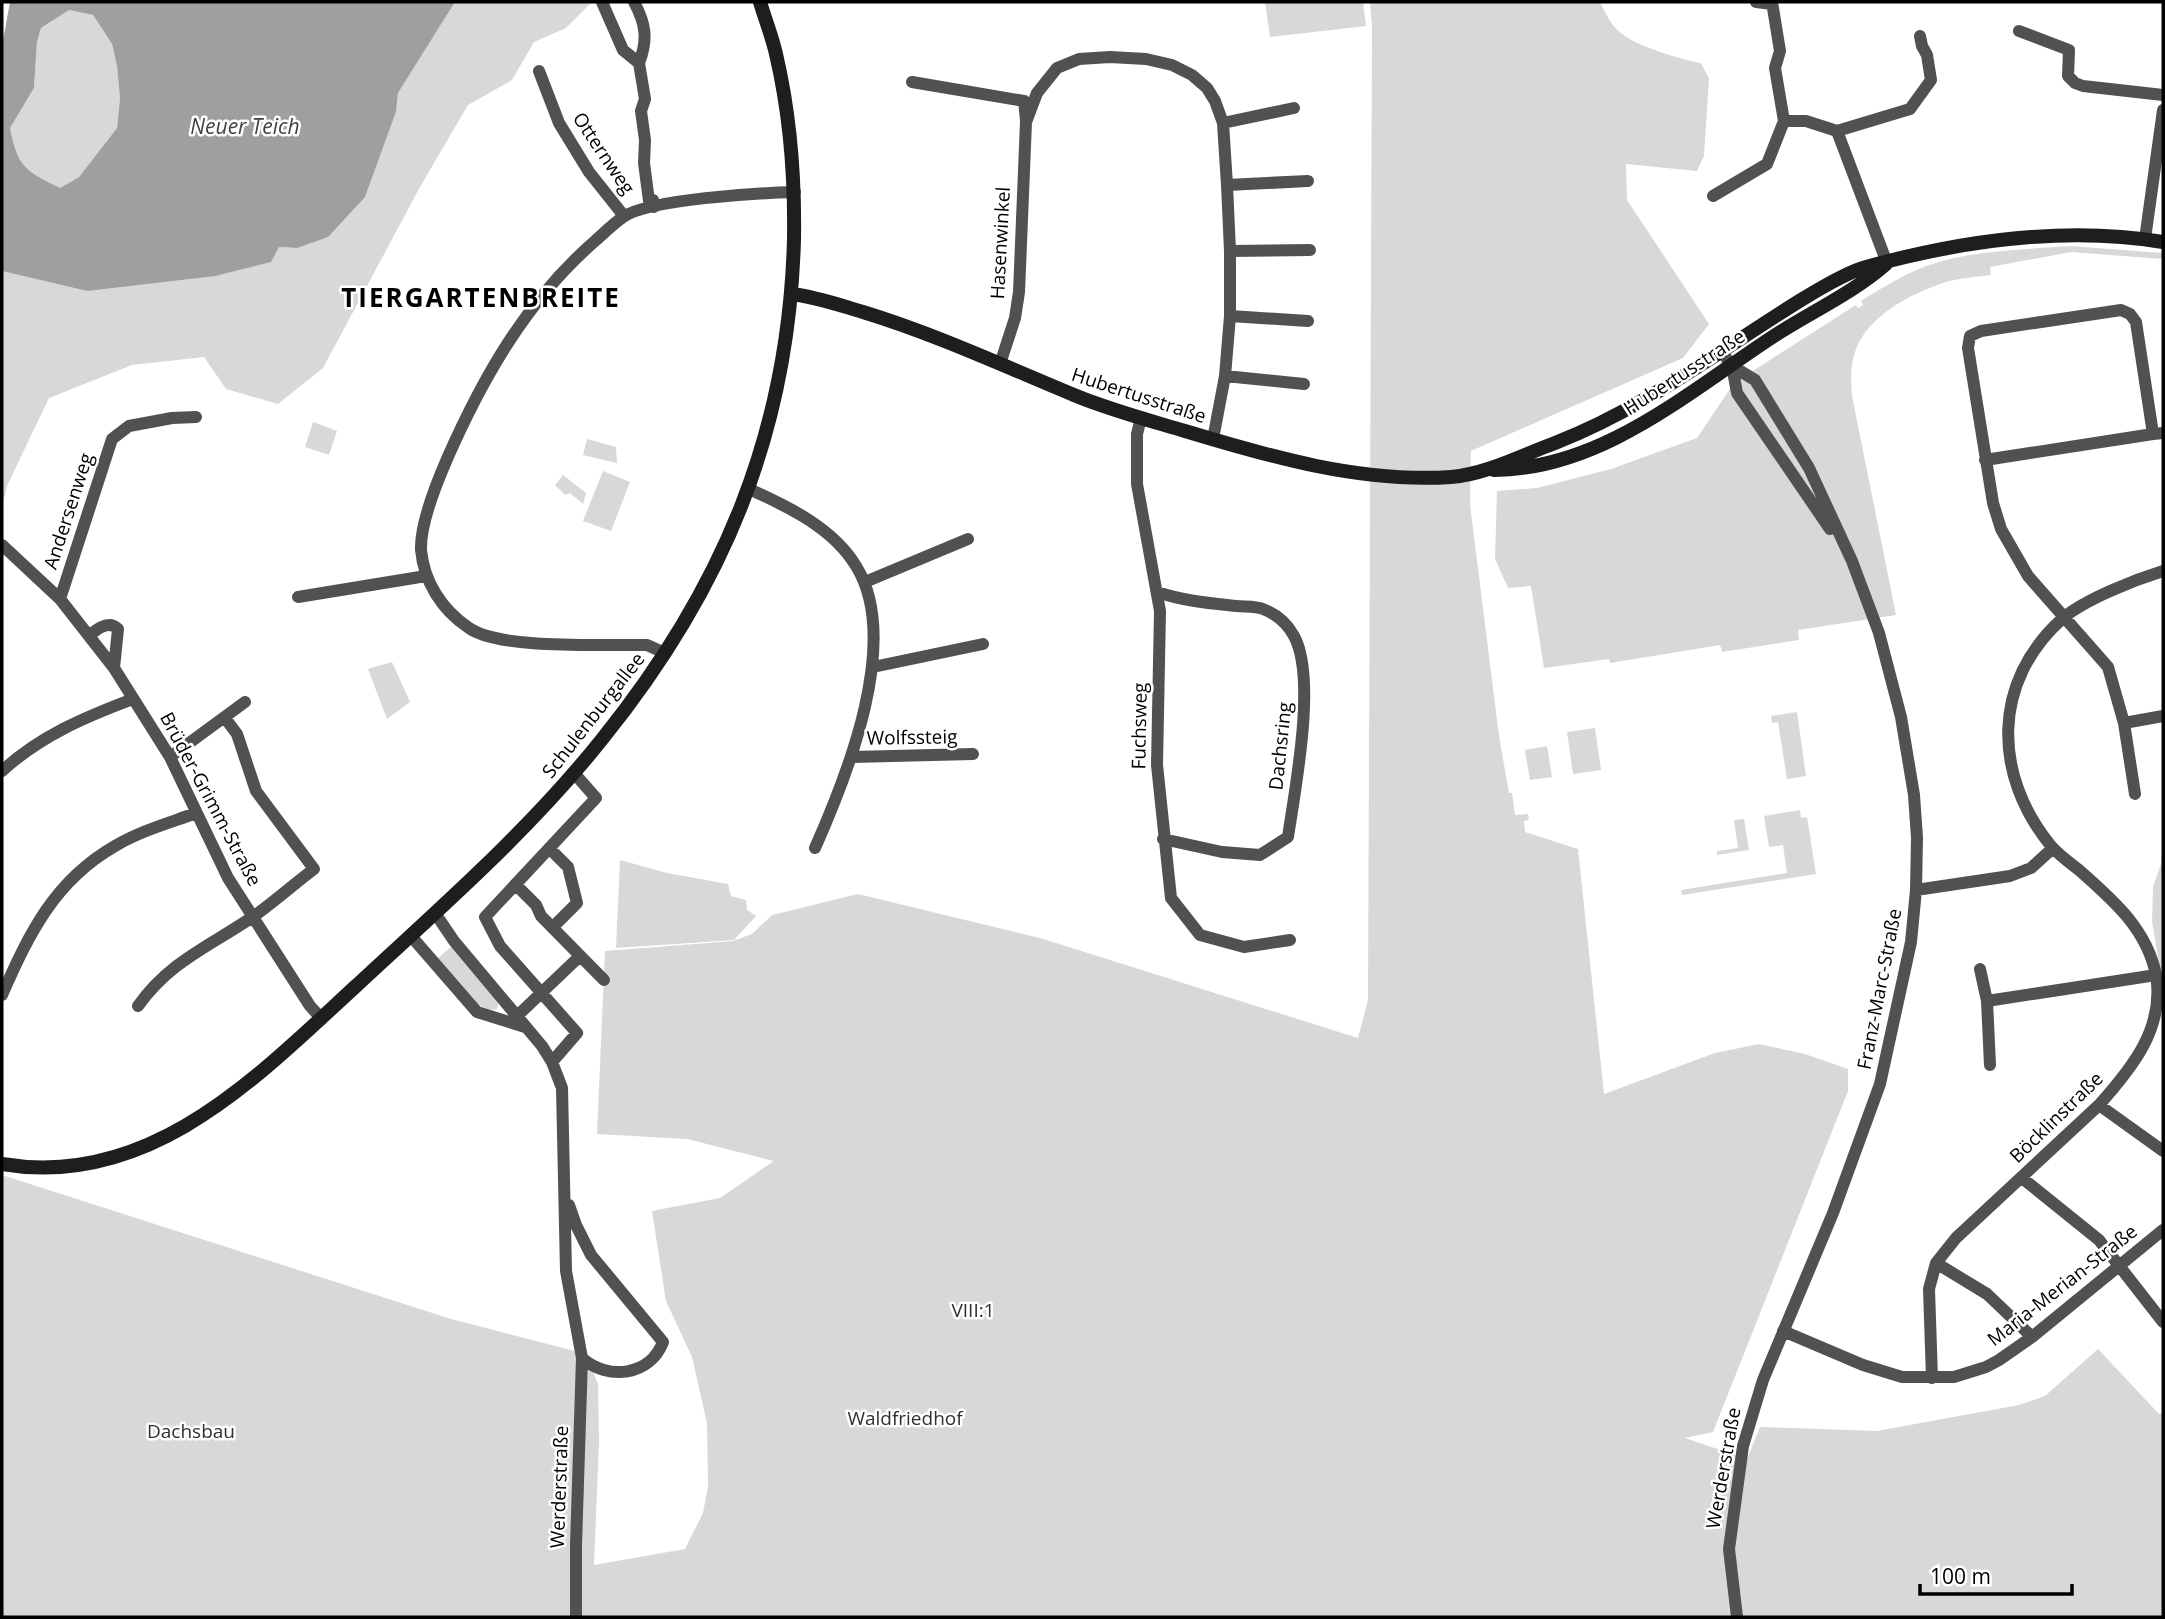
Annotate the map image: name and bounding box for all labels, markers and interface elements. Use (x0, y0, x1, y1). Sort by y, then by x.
street label: Otternweg (567, 107, 641, 199)
water label: Neuer Teich (190, 112, 300, 140)
street label: Hasenwinkel (984, 186, 1016, 300)
district label: TIERGARTENBREITE (341, 279, 621, 315)
street label: Hubertusstraße (1618, 323, 1750, 421)
street label: Hubertusstraße (1068, 361, 1210, 429)
street label: Andersenweg (37, 450, 99, 572)
street label: Schulenburgallee (536, 647, 650, 783)
street label: Fuchsweg (1125, 682, 1153, 770)
street label: Dachsring (1262, 701, 1298, 791)
street label: Brüder-Grimm-Straße (154, 707, 268, 891)
street label: Wolfssteig (866, 723, 958, 751)
street label: Franz-Marc-Straße (1851, 906, 1907, 1072)
street label: Böcklinstraße (2004, 1066, 2108, 1168)
street label: Maria-Merian-Straße (1982, 1218, 2142, 1352)
park label: VIII:1 (951, 1297, 995, 1323)
park label: Waldfriedhof (847, 1405, 964, 1431)
street label: Werderstraße (1700, 1405, 1746, 1531)
park label: Dachsbau (147, 1418, 235, 1444)
street label: Werderstraße (544, 1425, 574, 1549)
scale bar (1920, 1552, 2072, 1596)
text: 100 m (1930, 1562, 1991, 1590)

